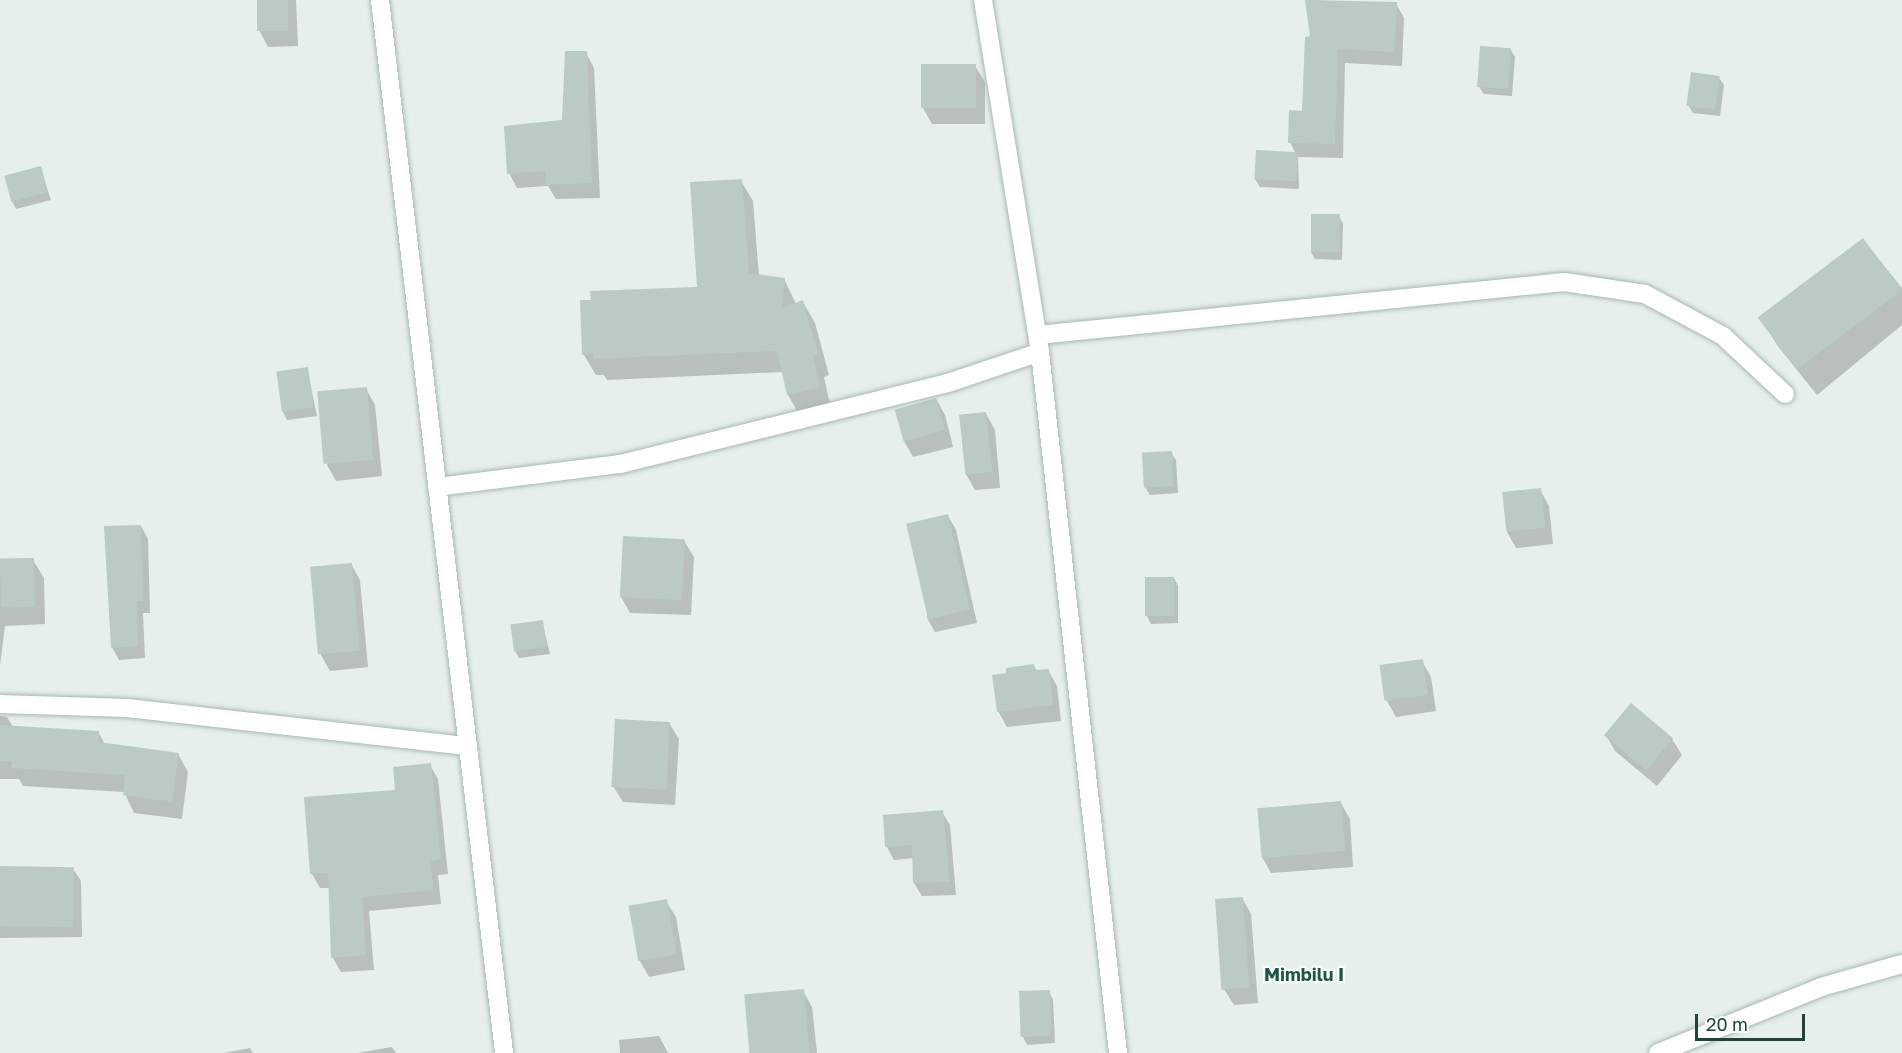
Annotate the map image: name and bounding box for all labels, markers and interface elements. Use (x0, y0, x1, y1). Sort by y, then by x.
district label: Mimbilu I (1264, 963, 1344, 985)
scale bar (1698, 1002, 1808, 1040)
text: 20 m (1706, 1013, 1748, 1035)

